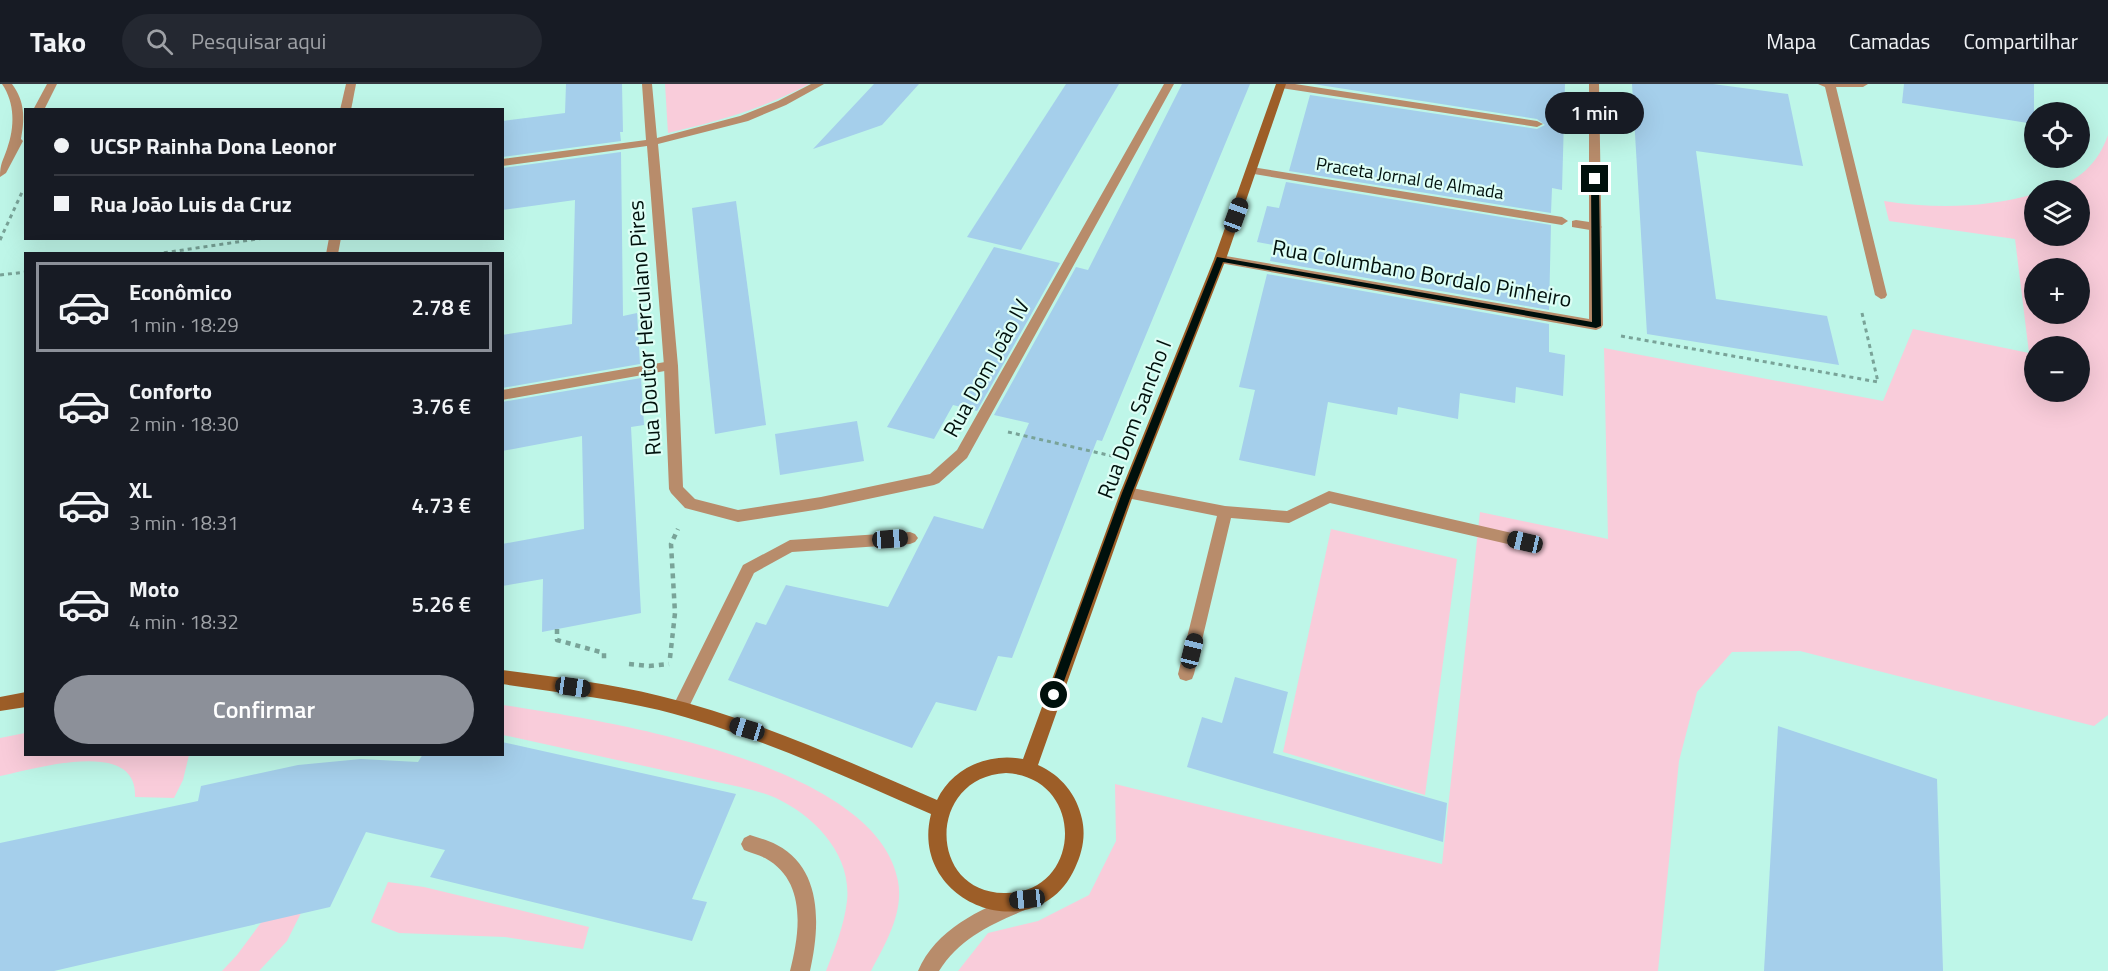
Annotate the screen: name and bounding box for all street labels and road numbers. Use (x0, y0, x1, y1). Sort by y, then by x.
street label: Praceta Jornal de Almada (1314, 150, 1506, 206)
street label: Rua Doutor Herculano Pires (618, 199, 670, 457)
street label: Rua Columbano Bordalo Pinheiro (1270, 230, 1574, 316)
street label: Rua Dom João IV (934, 292, 1038, 443)
street label: Rua Dom Sancho I (1088, 334, 1180, 504)

